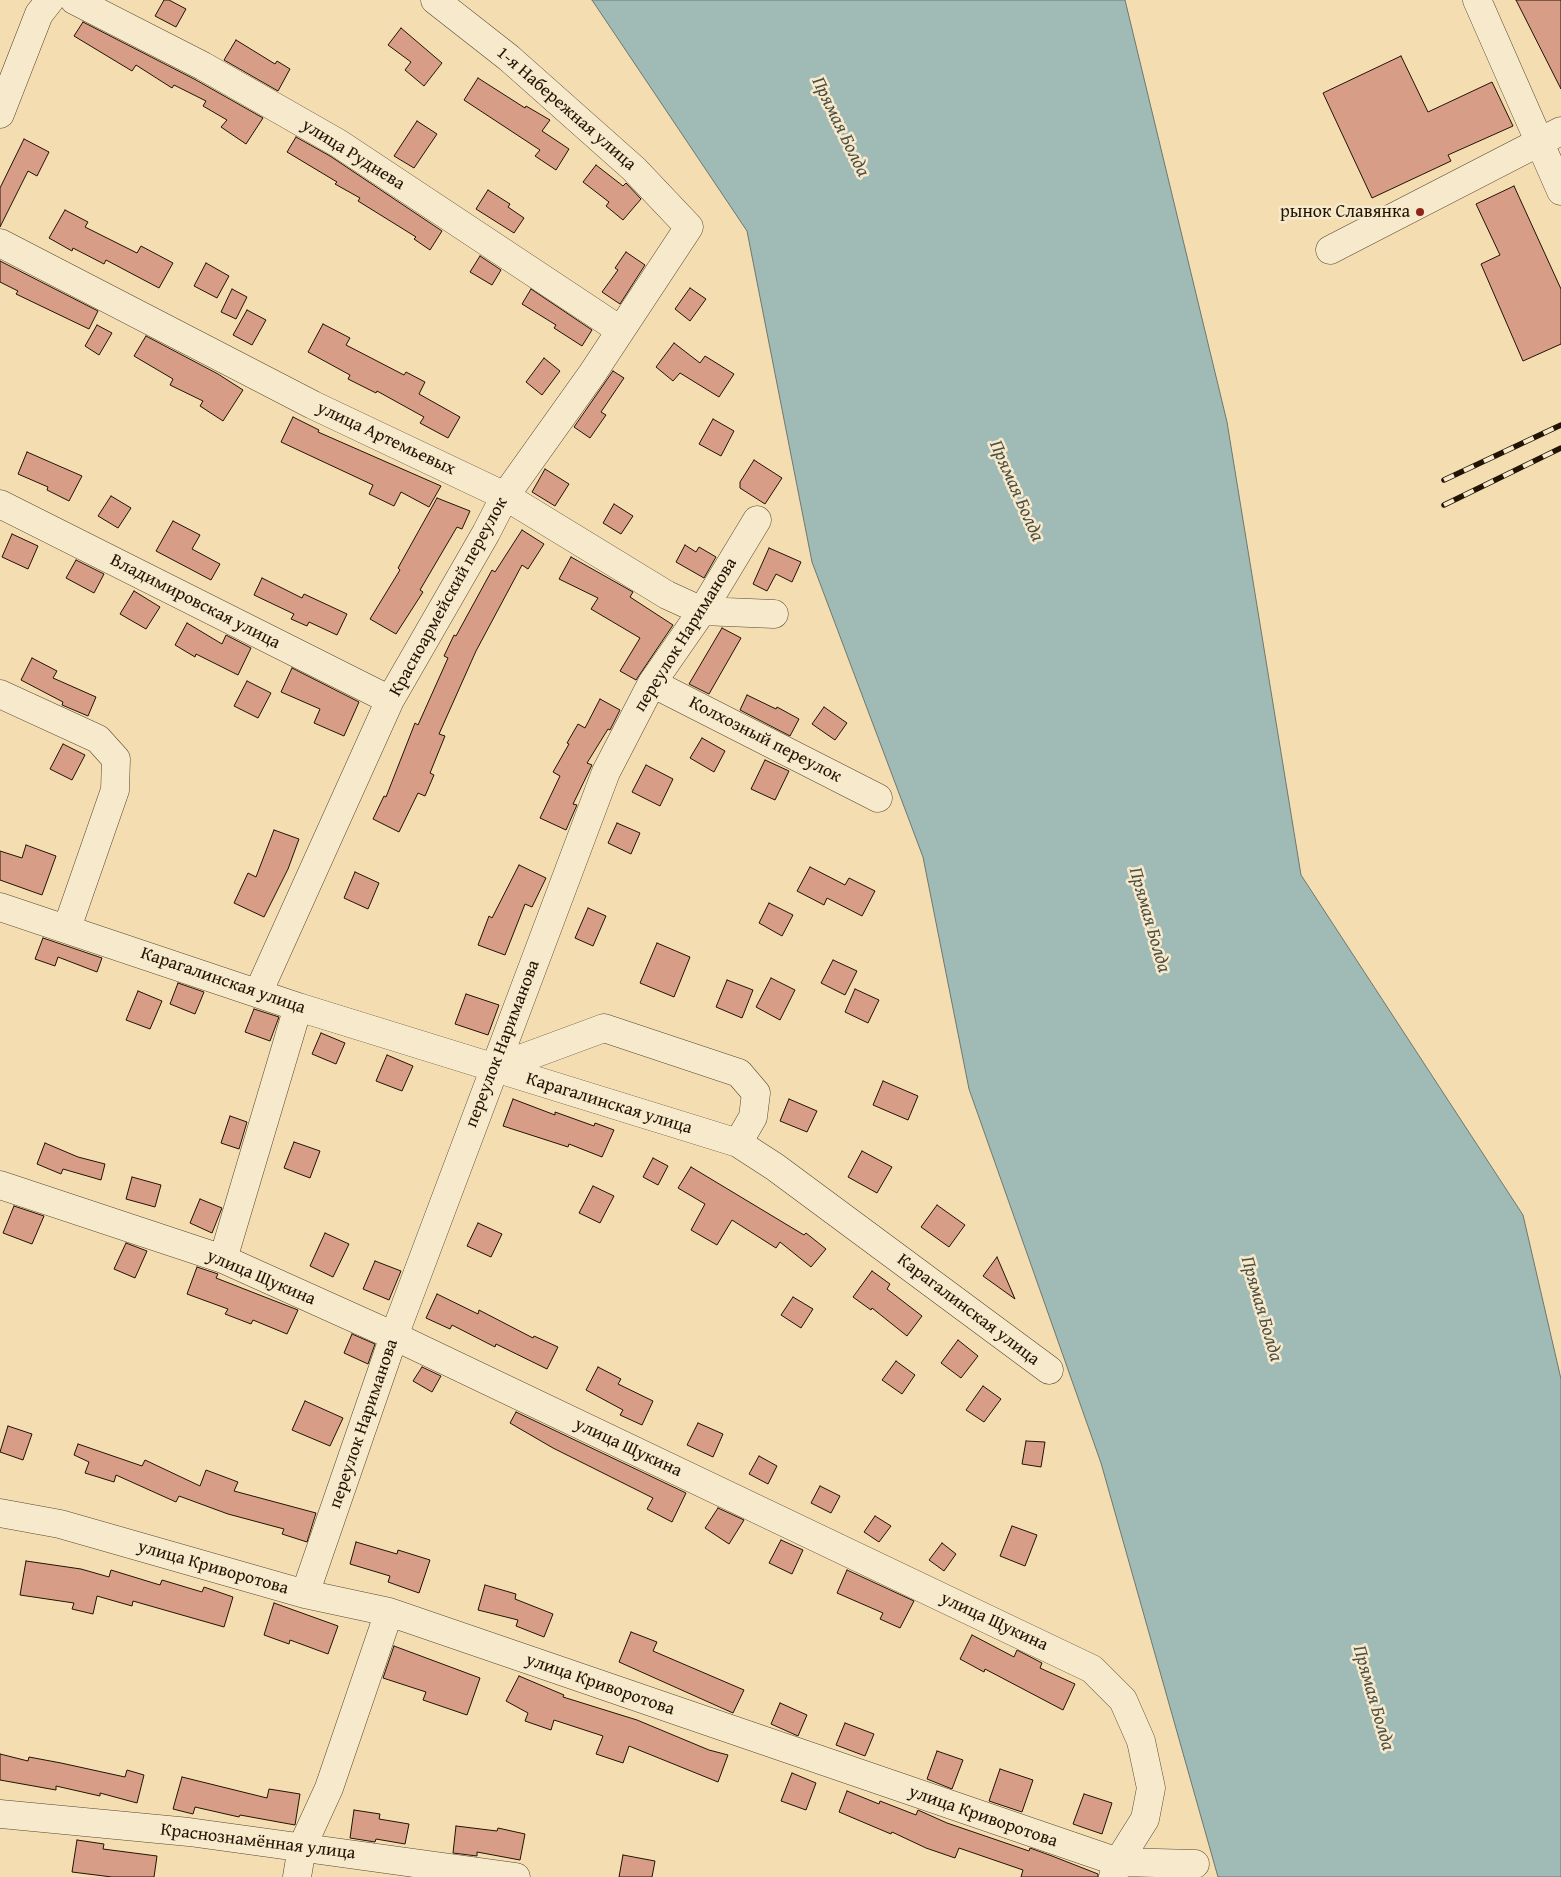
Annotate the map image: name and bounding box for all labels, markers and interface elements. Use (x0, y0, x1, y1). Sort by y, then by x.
street label: 1-я Набережная улица (492, 42, 640, 176)
water label: Прямая Болда (806, 73, 874, 181)
street label: улица Руднева (297, 115, 409, 195)
place label: рынок Славянка (1280, 201, 1410, 223)
marker: рынок Славянка (1414, 206, 1426, 218)
street label: улица Артемьевых (313, 397, 459, 481)
water label: Прямая Болда (984, 437, 1048, 545)
street label: Красноармейский переулок (385, 494, 513, 700)
street label: Владимировская улица (106, 550, 284, 654)
street label: переулок Нариманова (630, 554, 742, 716)
street label: Колхозный переулок (685, 692, 845, 788)
water label: Прямая Болда (1123, 865, 1175, 975)
street label: Карагалинская улица (138, 943, 308, 1019)
street label: переулок Нариманова (461, 957, 545, 1131)
street label: Карагалинская улица (523, 1068, 695, 1140)
street label: улица Щукина (203, 1245, 319, 1311)
street label: Карагалинская улица (893, 1249, 1043, 1371)
water label: Прямая Болда (1235, 1254, 1287, 1364)
street label: переулок Нариманова (325, 1336, 403, 1512)
street label: улица Щукина (571, 1414, 685, 1482)
street label: улица Криворотова (135, 1536, 291, 1600)
street label: улица Щукина (937, 1588, 1051, 1656)
water label: Прямая Болда (1347, 1643, 1399, 1753)
street label: улица Криворотова (523, 1649, 677, 1721)
street label: улица Криворотова (906, 1781, 1060, 1853)
street label: Краснознамённая улица (159, 1819, 357, 1865)

